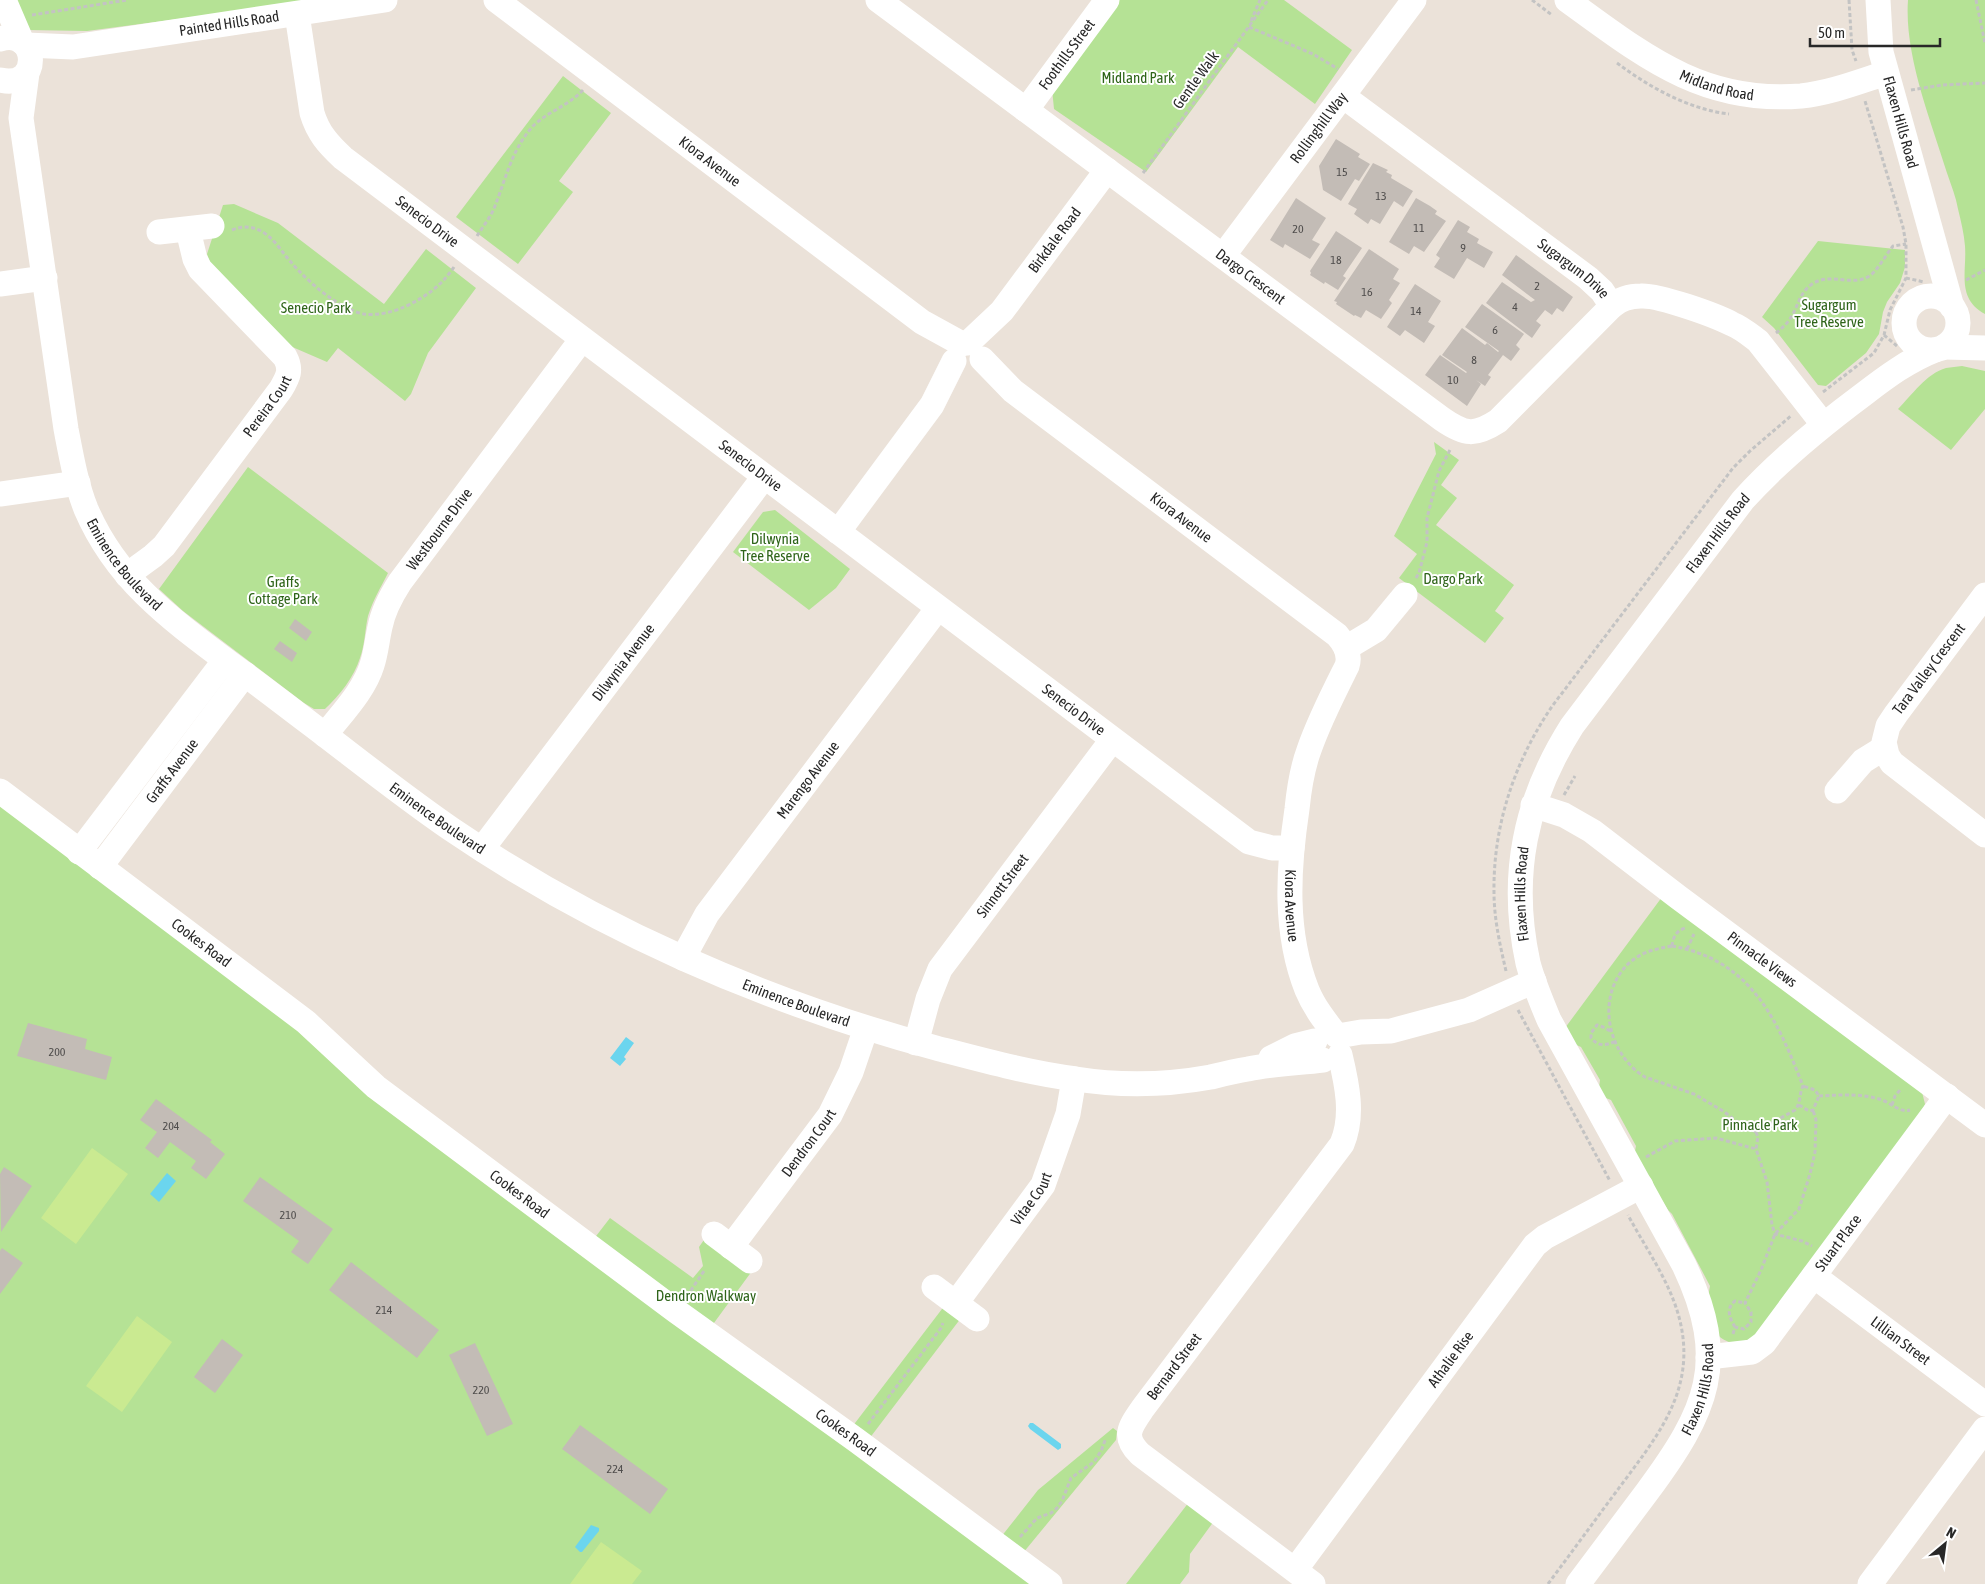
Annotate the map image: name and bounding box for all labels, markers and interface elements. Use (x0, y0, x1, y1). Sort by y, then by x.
street label: Painted Hills Road (178, 7, 280, 39)
scale bar (1810, 15, 1940, 47)
street label: Foothills Street (1035, 16, 1098, 93)
text: 50 m (1818, 24, 1845, 41)
street label: Gentle Walk (1169, 47, 1222, 112)
street label: Midland Road (1677, 66, 1755, 103)
park label: Midland Park (1101, 69, 1175, 86)
street label: Flaxen Hills Road (1880, 74, 1922, 170)
street label: Rollinghill Way (1286, 89, 1350, 166)
street label: Kiora Avenue (676, 133, 744, 190)
house number: 15 (1336, 165, 1348, 179)
house number: 13 (1375, 189, 1387, 203)
street label: Senecio Drive (393, 192, 462, 250)
street label: Birkdale Road (1025, 204, 1084, 276)
house number: 11 (1413, 221, 1425, 235)
house number: 20 (1292, 222, 1304, 236)
street label: Sugargum Drive (1535, 235, 1613, 301)
house number: 9 (1460, 241, 1466, 255)
street label: Dargo Crescent (1213, 245, 1289, 308)
house number: 18 (1330, 253, 1342, 267)
house number: 2 (1534, 279, 1540, 293)
house number: 16 (1361, 285, 1373, 299)
park label: Sugargum Tree Reserve (1794, 296, 1864, 330)
park label: Senecio Park (281, 299, 352, 316)
house number: 4 (1512, 300, 1518, 314)
house number: 14 (1410, 304, 1422, 318)
house number: 6 (1492, 323, 1498, 337)
house number: 8 (1471, 353, 1477, 367)
street label: Pereira Court (239, 373, 295, 440)
house number: 10 (1447, 373, 1459, 387)
street label: Senecio Drive (716, 436, 786, 495)
street label: Westbourne Drive (403, 485, 475, 573)
street label: Kiora Avenue (1147, 489, 1216, 546)
street label: Flaxen Hills Road (1682, 489, 1753, 576)
street label: Eminence Boulevard (84, 515, 166, 614)
park label: Dilwynia Tree Reserve (740, 530, 810, 564)
park label: Dargo Park (1423, 570, 1483, 587)
park label: Graffs Cottage Park (248, 573, 318, 607)
street label: Dilwynia Avenue (588, 620, 658, 704)
street label: Tara Valley Crescent (1889, 620, 1968, 718)
street label: Senecio Drive (1039, 680, 1109, 739)
street label: Graffs Avenue (142, 735, 201, 806)
street label: Marengo Avenue (773, 738, 842, 822)
street label: Eminence Boulevard (386, 778, 489, 857)
street label: Flaxen Hills Road (1511, 845, 1532, 943)
street label: Sinnott Street (973, 850, 1031, 921)
street label: Kiora Avenue (1282, 869, 1303, 943)
street label: Cookes Road (168, 915, 235, 970)
street label: Pinnacle Views (1724, 928, 1800, 990)
street label: Eminence Boulevard (740, 975, 852, 1030)
house number: 200 (49, 1045, 66, 1059)
street label: Dendron Court (778, 1106, 839, 1180)
park label: Pinnacle Park (1722, 1116, 1798, 1133)
house number: 204 (163, 1119, 180, 1133)
street label: Cookes Road (487, 1166, 553, 1222)
street label: Vitae Court (1007, 1170, 1055, 1228)
house number: 210 (280, 1208, 297, 1222)
street label: Stuart Place (1811, 1211, 1865, 1274)
park label: Dendron Walkway (656, 1287, 756, 1304)
house number: 214 (376, 1303, 393, 1317)
street label: Lillian Street (1868, 1313, 1934, 1368)
street label: Athalie Rise (1424, 1327, 1477, 1390)
street label: Bernard Street (1143, 1330, 1204, 1403)
street label: Flaxen Hills Road (1678, 1343, 1716, 1438)
house number: 220 (473, 1383, 490, 1397)
street label: Cookes Road (812, 1405, 879, 1460)
house number: 224 (607, 1462, 624, 1476)
north arrow (1920, 1519, 1970, 1569)
text: N (1944, 1524, 1959, 1542)

